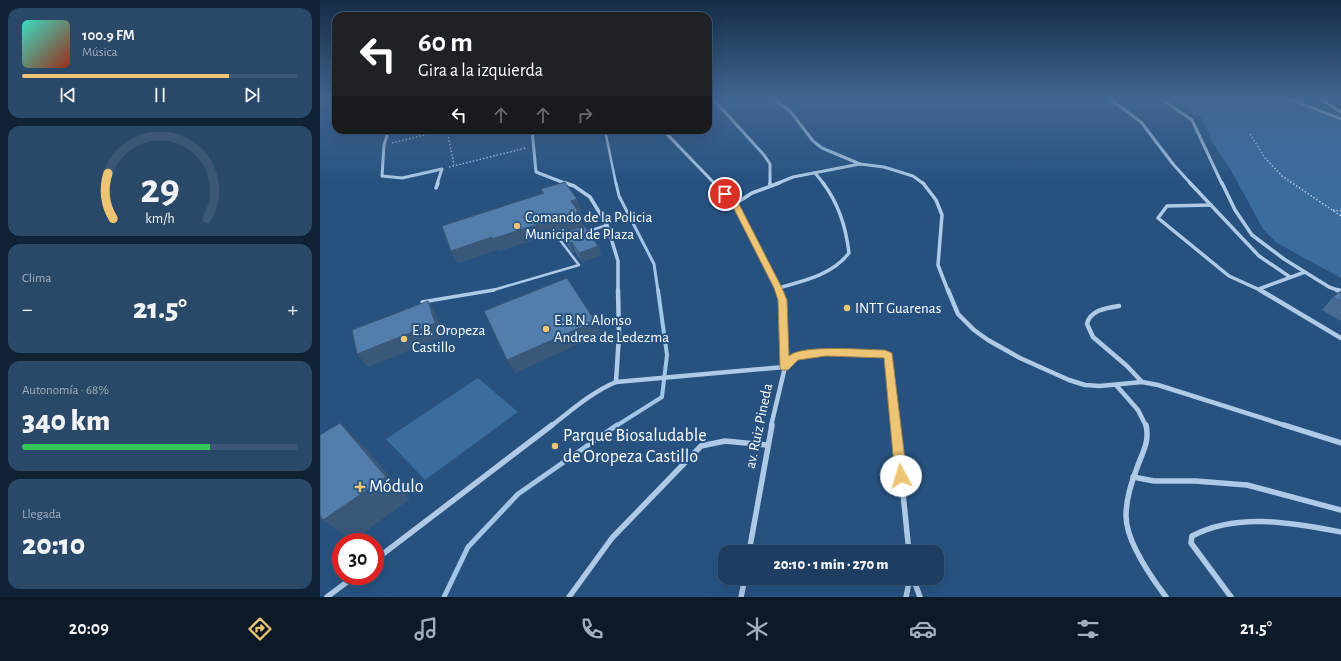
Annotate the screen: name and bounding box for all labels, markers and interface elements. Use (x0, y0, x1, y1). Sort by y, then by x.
text: 100.9 FM (82, 28, 135, 43)
icon: left (352, 28, 404, 80)
text: 60 m (418, 29, 473, 57)
text: Música (82, 46, 117, 59)
text: Gira a la izquierda (418, 62, 543, 80)
icon: previous (57, 84, 79, 106)
icon: pause (149, 84, 171, 106)
icon: next (241, 84, 263, 106)
icon: left (448, 104, 470, 126)
icon: ahead (490, 104, 512, 126)
icon: ahead (532, 104, 554, 126)
icon: right (574, 104, 596, 126)
text: 29 (140, 168, 180, 209)
pin (708, 177, 742, 211)
icon: arrive (714, 183, 736, 205)
place label: Comando de la Policia Municipal de Plaza (525, 210, 652, 242)
text: km/h (145, 211, 175, 225)
marker: Comando de la Policia Municipal de Plaza (512, 221, 522, 231)
text: Clima (22, 272, 52, 285)
text: 21.5° (133, 294, 187, 324)
text: − (22, 298, 33, 320)
text: + (287, 298, 298, 320)
place label: INTT Guarenas (855, 301, 941, 316)
marker: INTT Guarenas (842, 303, 852, 313)
place label: E.B.N. Alonso Andrea de Ledezma (554, 313, 669, 345)
place label: E.B. Oropeza Castillo (412, 323, 485, 355)
marker: E.B.N. Alonso Andrea de Ledezma (541, 324, 551, 334)
marker: E.B. Oropeza Castillo (399, 334, 409, 344)
street label: av. Ruiz Pineda (743, 382, 775, 470)
text: Autonomía · 68% (22, 384, 109, 397)
text: 340 km (22, 406, 110, 436)
place label: Parque Biosaludable de Oropeza Castillo (563, 427, 707, 466)
marker: Parque Biosaludable de Oropeza Castillo (550, 441, 560, 451)
position arrow (880, 455, 922, 497)
place label: Módulo (369, 478, 424, 496)
marker: Módulo (354, 481, 366, 493)
text: Llegada (22, 508, 61, 521)
text: 20:10 (22, 530, 85, 560)
speed limit sign: 30 (332, 533, 384, 585)
text: 20:10 · 1 min · 270 m (773, 557, 889, 572)
icon: directions (246, 615, 274, 643)
icon: music (412, 615, 440, 643)
icon: phone (578, 615, 606, 643)
icon: climate (743, 615, 771, 643)
icon: car (909, 615, 937, 643)
icon: filters (1074, 615, 1102, 643)
text: 20:09 (69, 620, 109, 638)
text: 21.5° (1240, 620, 1272, 638)

